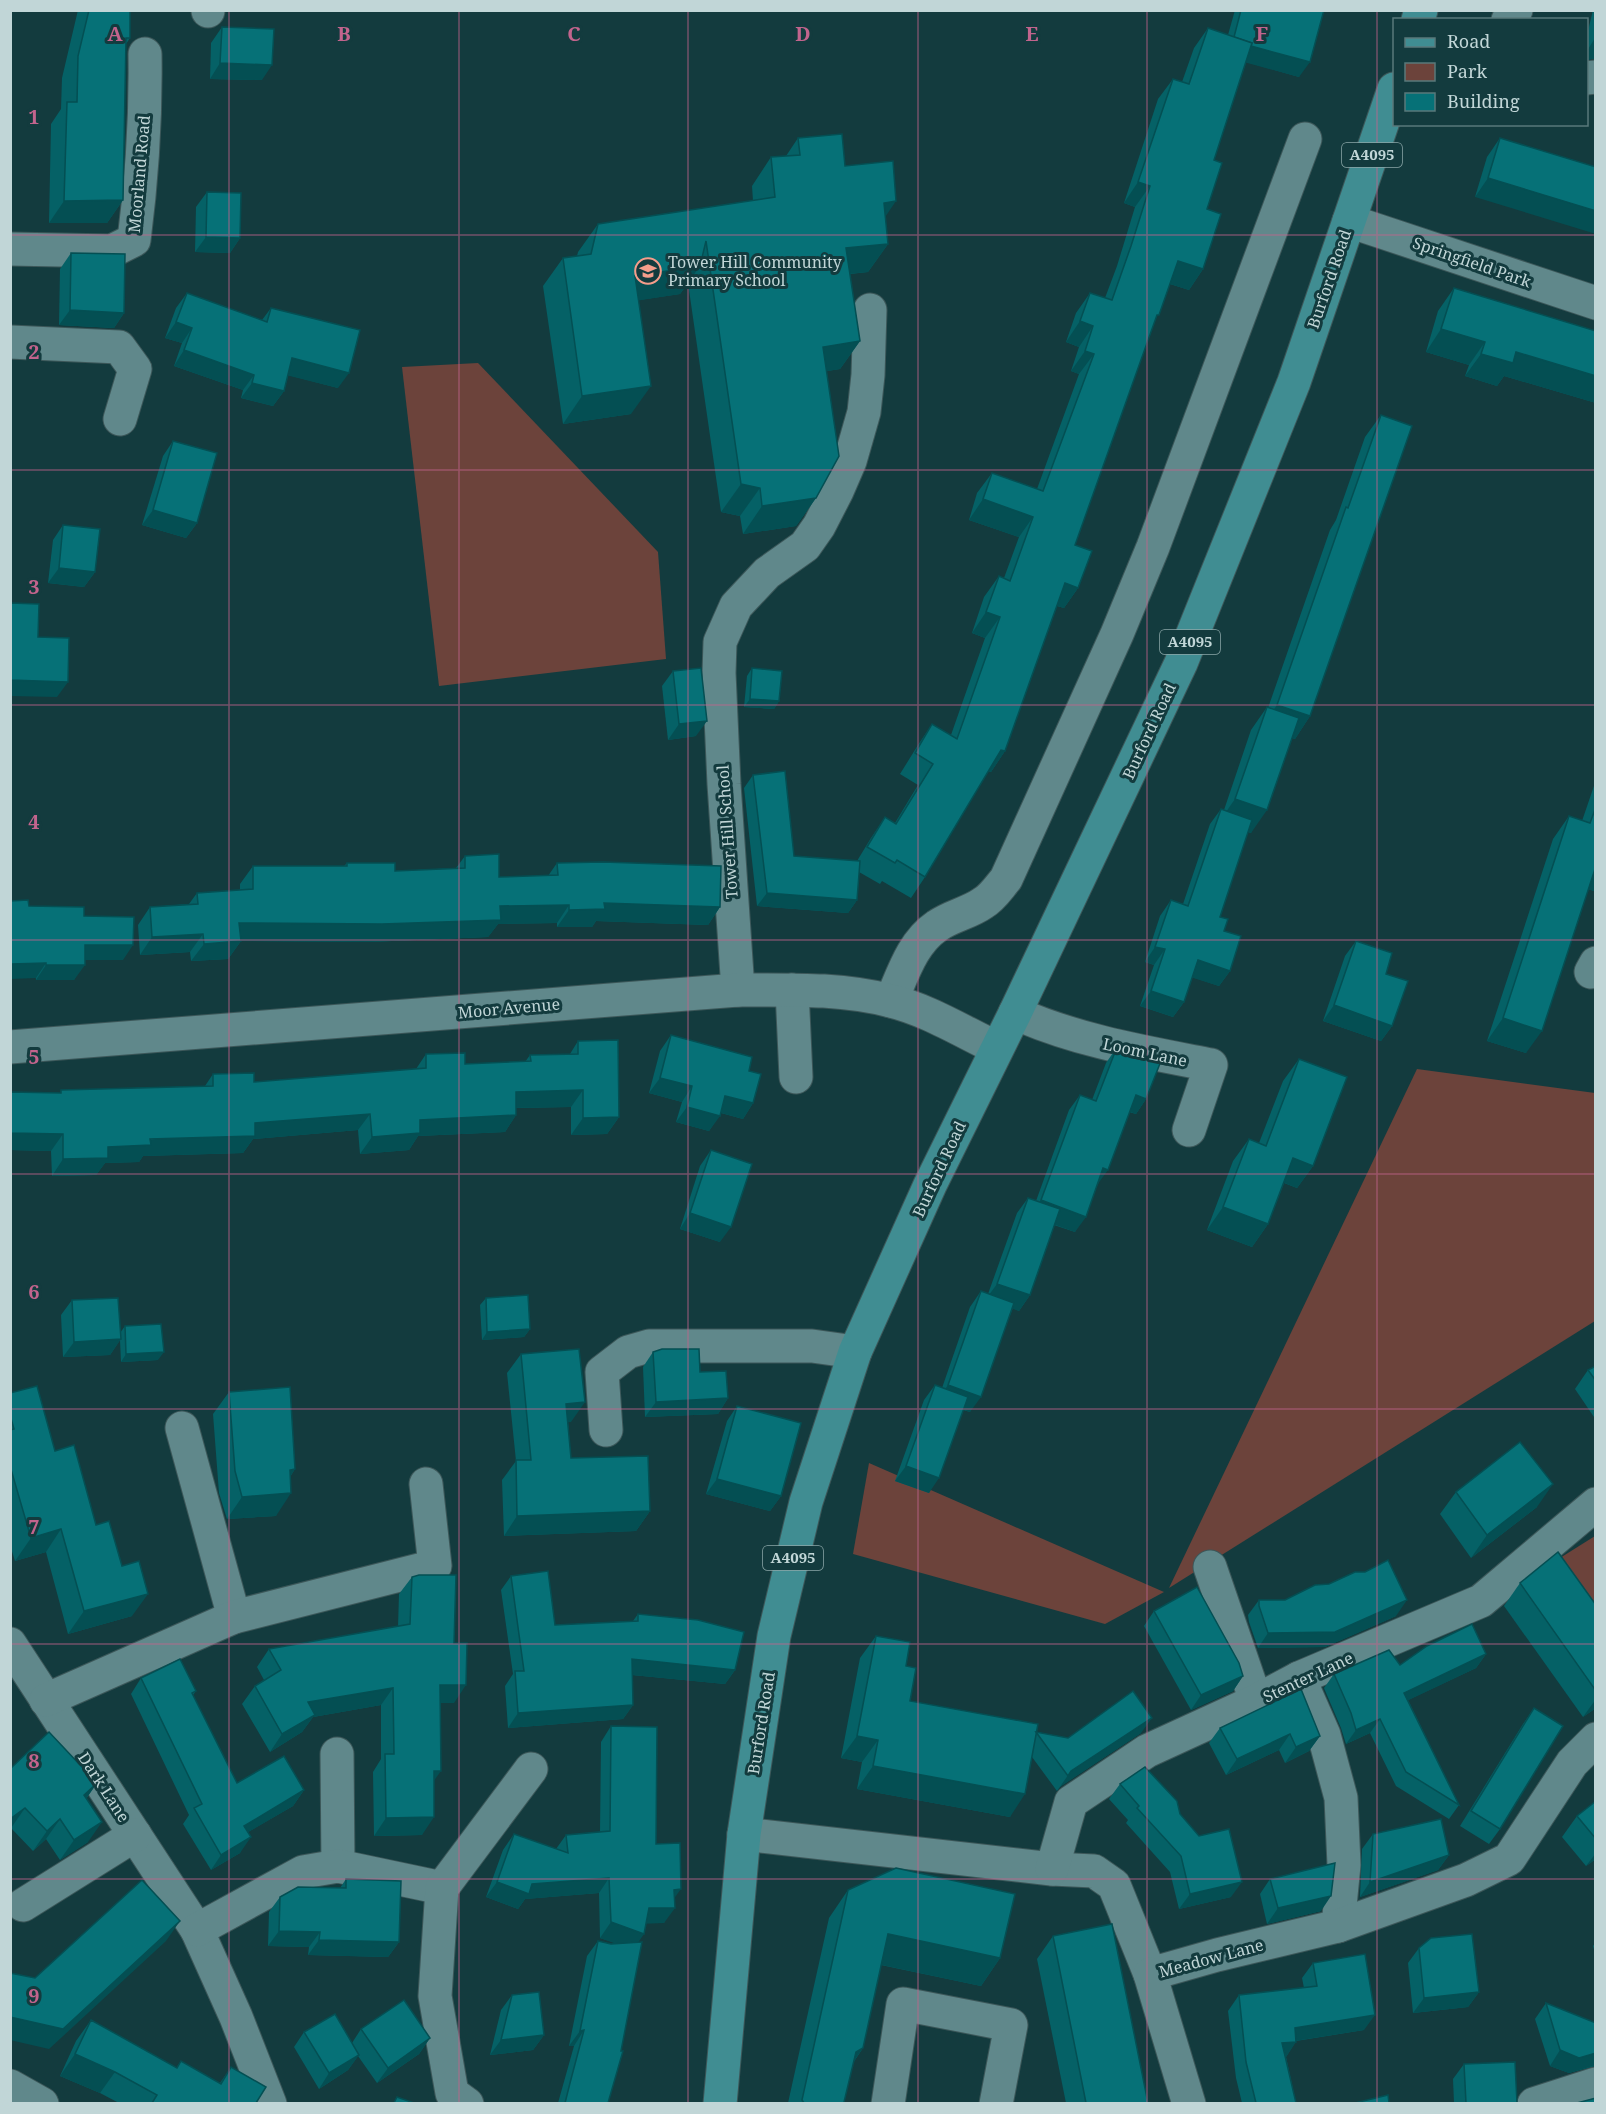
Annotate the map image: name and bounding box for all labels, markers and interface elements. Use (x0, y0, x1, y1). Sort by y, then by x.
legend (1393, 18, 1588, 126)
text: A (107, 20, 123, 47)
text: B (337, 20, 351, 47)
text: C (567, 20, 581, 47)
text: D (795, 20, 811, 47)
text: E (1025, 20, 1039, 47)
text: F (1256, 20, 1268, 47)
text: Road (1447, 29, 1490, 53)
text: Park (1447, 59, 1487, 83)
text: Building (1447, 89, 1520, 113)
text: 1 (28, 103, 40, 130)
street label: Moorland Road (123, 114, 155, 234)
road number: A4095 (1342, 143, 1402, 167)
street label: Burford Road (1302, 226, 1356, 331)
street label: Springfield Park (1410, 231, 1535, 293)
place label: Tower Hill Community Primary School (668, 251, 843, 291)
school or university icon: Tower Hill Community Primary School (633, 256, 663, 286)
text: 2 (28, 338, 40, 365)
text: 3 (28, 573, 40, 600)
road number: A4095 (1160, 630, 1220, 654)
street label: Burford Road (1117, 679, 1181, 783)
street label: Tower Hill School (711, 764, 743, 900)
text: 4 (28, 808, 40, 835)
street label: Moor Avenue (457, 993, 561, 1023)
street label: Loom Lane (1101, 1032, 1189, 1072)
text: 5 (28, 1043, 40, 1070)
street label: Burford Road (907, 1117, 971, 1221)
text: 6 (28, 1278, 40, 1305)
text: 7 (28, 1513, 40, 1540)
road number: A4095 (763, 1546, 823, 1570)
street label: Stenter Lane (1259, 1647, 1357, 1707)
street label: Burford Road (742, 1670, 780, 1776)
text: 8 (28, 1747, 40, 1774)
street label: Dark Lane (73, 1748, 135, 1826)
street label: Meadow Lane (1156, 1933, 1266, 1983)
text: 9 (28, 1982, 40, 2009)

